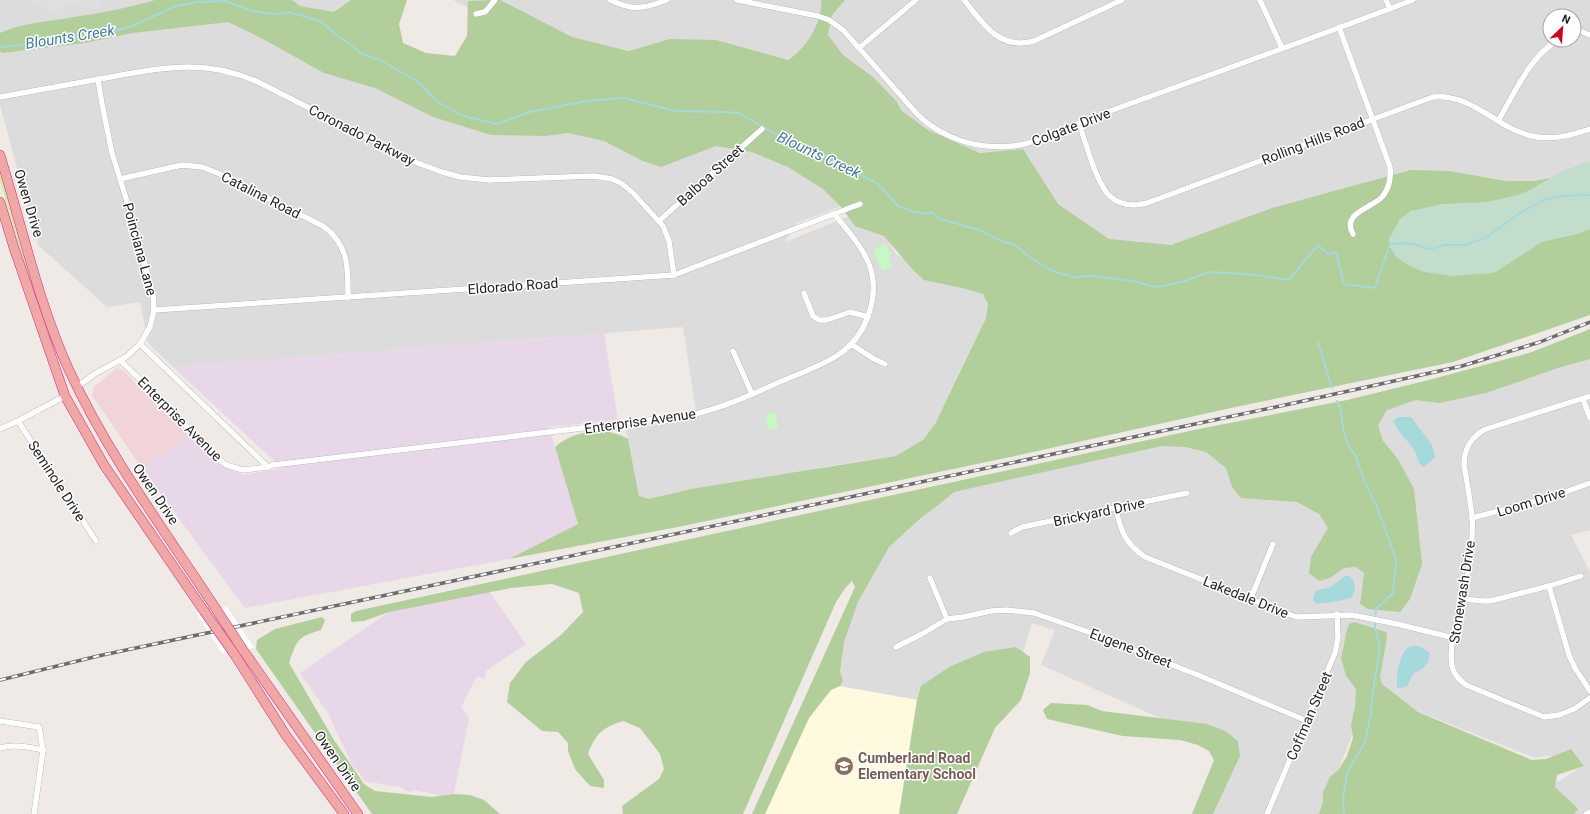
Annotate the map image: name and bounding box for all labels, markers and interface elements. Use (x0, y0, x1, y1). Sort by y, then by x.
north arrow (1542, 8, 1582, 48)
text: N (1560, 12, 1572, 27)
water label: Blounts Creek (24, 21, 116, 53)
street label: Coronado Parkway (306, 101, 418, 169)
street label: Colgate Drive (1029, 105, 1113, 149)
street label: Rolling Hills Road (1259, 114, 1367, 168)
water label: Blounts Creek (774, 128, 864, 182)
street label: Balboa Street (674, 141, 747, 209)
street label: Owen Drive (11, 167, 47, 239)
street label: Catalina Road (219, 168, 303, 222)
street label: Poinciana Lane (120, 201, 160, 297)
street label: Eldorado Road (467, 275, 559, 297)
street label: Enterprise Avenue (135, 374, 225, 464)
street label: Enterprise Avenue (583, 405, 697, 437)
street label: Seminole Drive (25, 438, 89, 524)
street label: Owen Drive (130, 460, 182, 528)
street label: Loom Drive (1495, 484, 1567, 520)
street label: Brickyard Drive (1052, 495, 1146, 529)
street label: Stonewash Drive (1446, 539, 1478, 645)
street label: Lakedale Drive (1201, 573, 1291, 621)
street label: Eugene Street (1088, 625, 1175, 671)
street label: Coffman Street (1283, 669, 1335, 763)
street label: Owen Drive (311, 728, 365, 794)
place label: Cumberland Road Elementary School (858, 750, 976, 782)
school or university icon: Cumberland Road Elementary School (833, 755, 855, 777)

